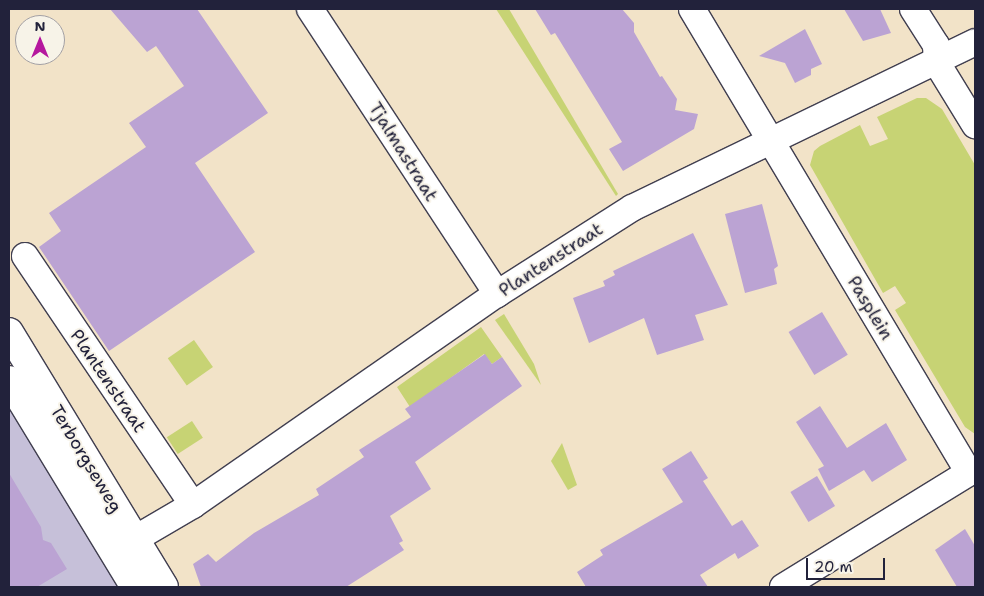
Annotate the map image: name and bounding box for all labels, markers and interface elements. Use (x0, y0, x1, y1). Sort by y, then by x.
north arrow (15, 15, 65, 65)
text: N (34, 17, 46, 35)
street label: Tjalmastraat (364, 99, 442, 205)
street label: Plantenstraat (495, 218, 607, 302)
street label: Pasplein (843, 272, 897, 344)
street label: Plantenstraat (66, 325, 150, 437)
street label: Terborgseweg (45, 401, 127, 517)
scale bar (809, 548, 888, 580)
text: 20 m (814, 557, 853, 577)

